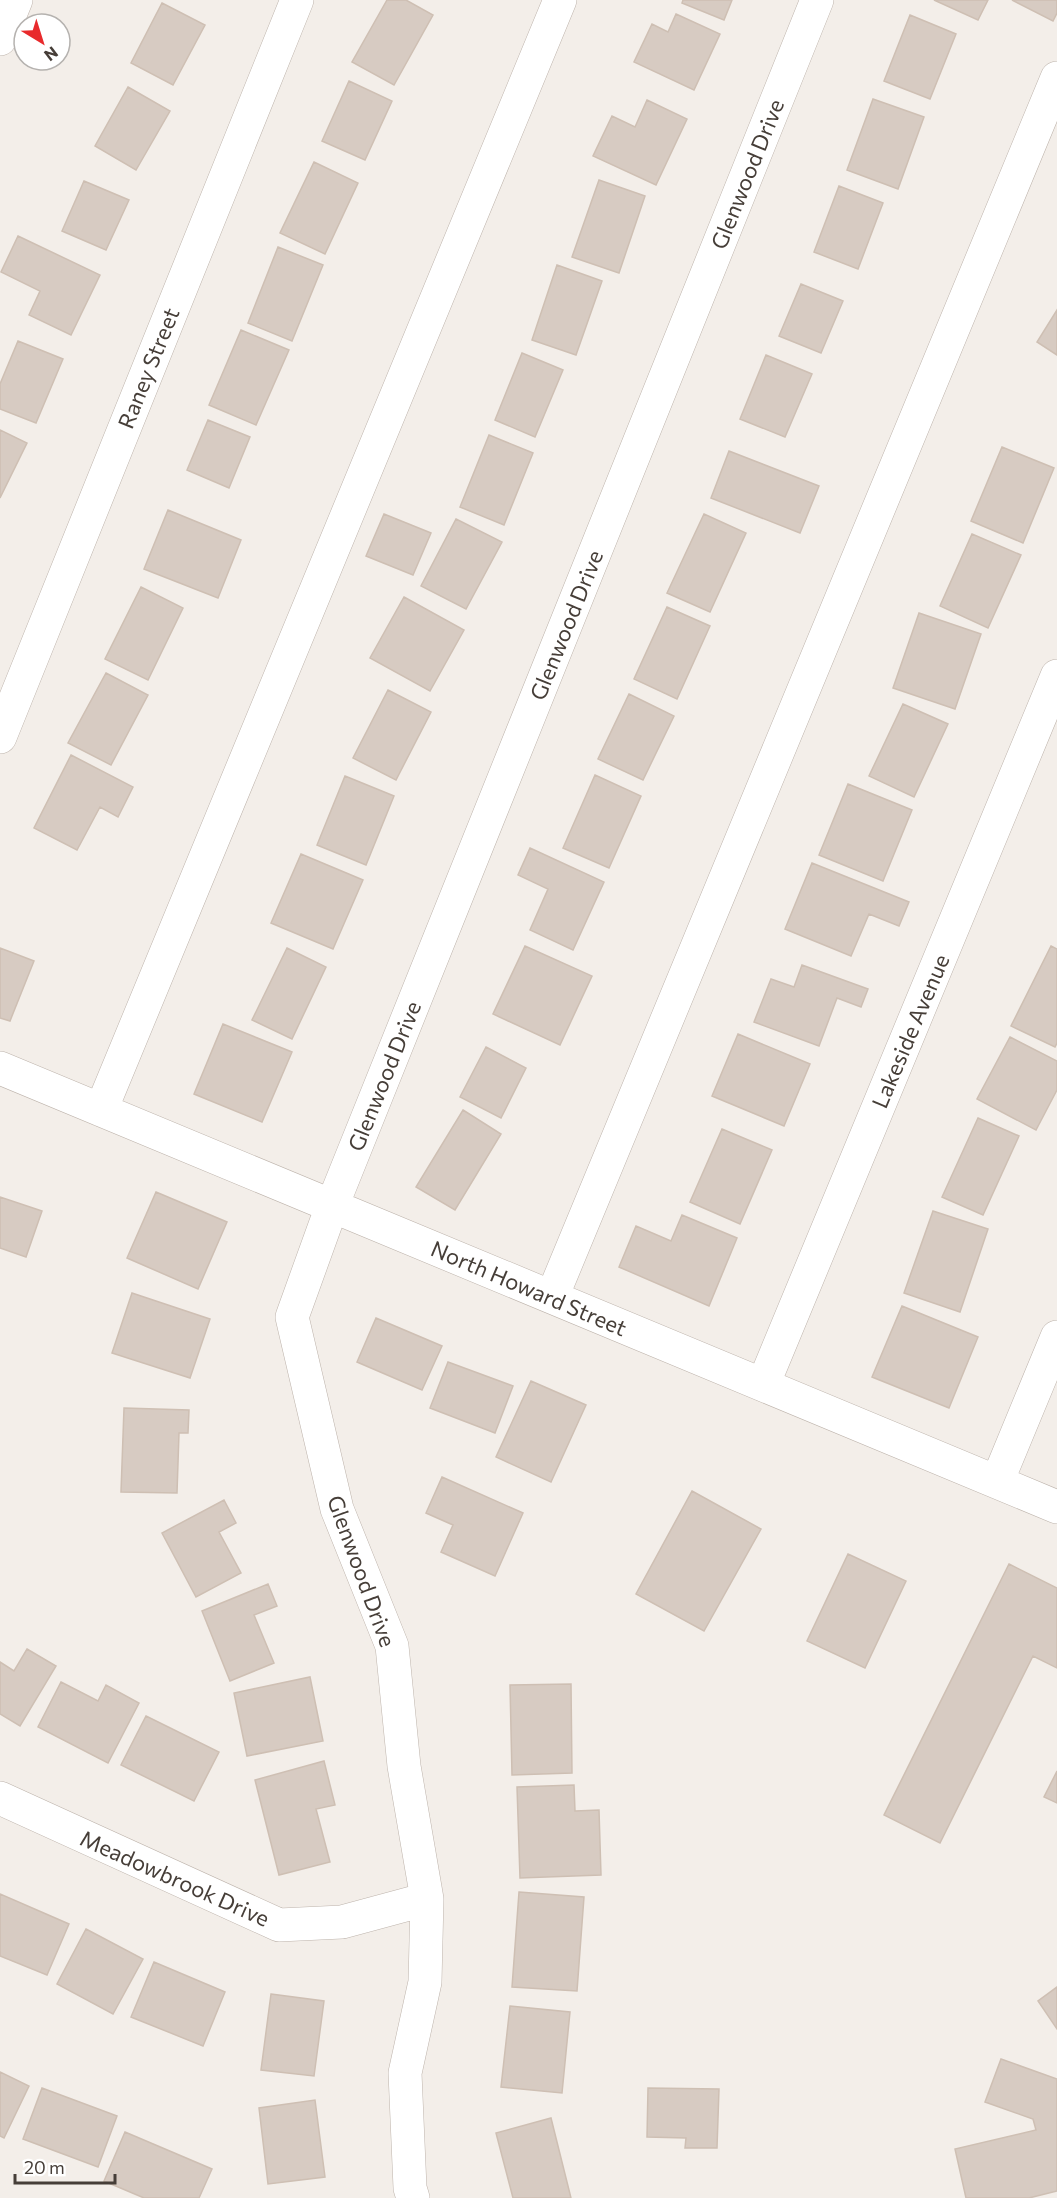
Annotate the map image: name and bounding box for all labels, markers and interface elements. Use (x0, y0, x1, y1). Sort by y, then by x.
north arrow (12, 12, 72, 72)
text: N (41, 43, 62, 65)
street label: Glenwood Drive (705, 95, 789, 253)
street label: Raney Street (112, 304, 184, 432)
street label: Glenwood Drive (524, 546, 608, 704)
street label: Lakeside Avenue (865, 950, 955, 1112)
street label: Glenwood Drive (342, 997, 426, 1155)
street label: North Howard Street (427, 1235, 631, 1341)
street label: Glenwood Drive (322, 1492, 402, 1650)
street label: Meadowbrook Drive (76, 1824, 274, 1932)
scale bar (15, 2147, 116, 2185)
text: 20 m (24, 2156, 65, 2178)

